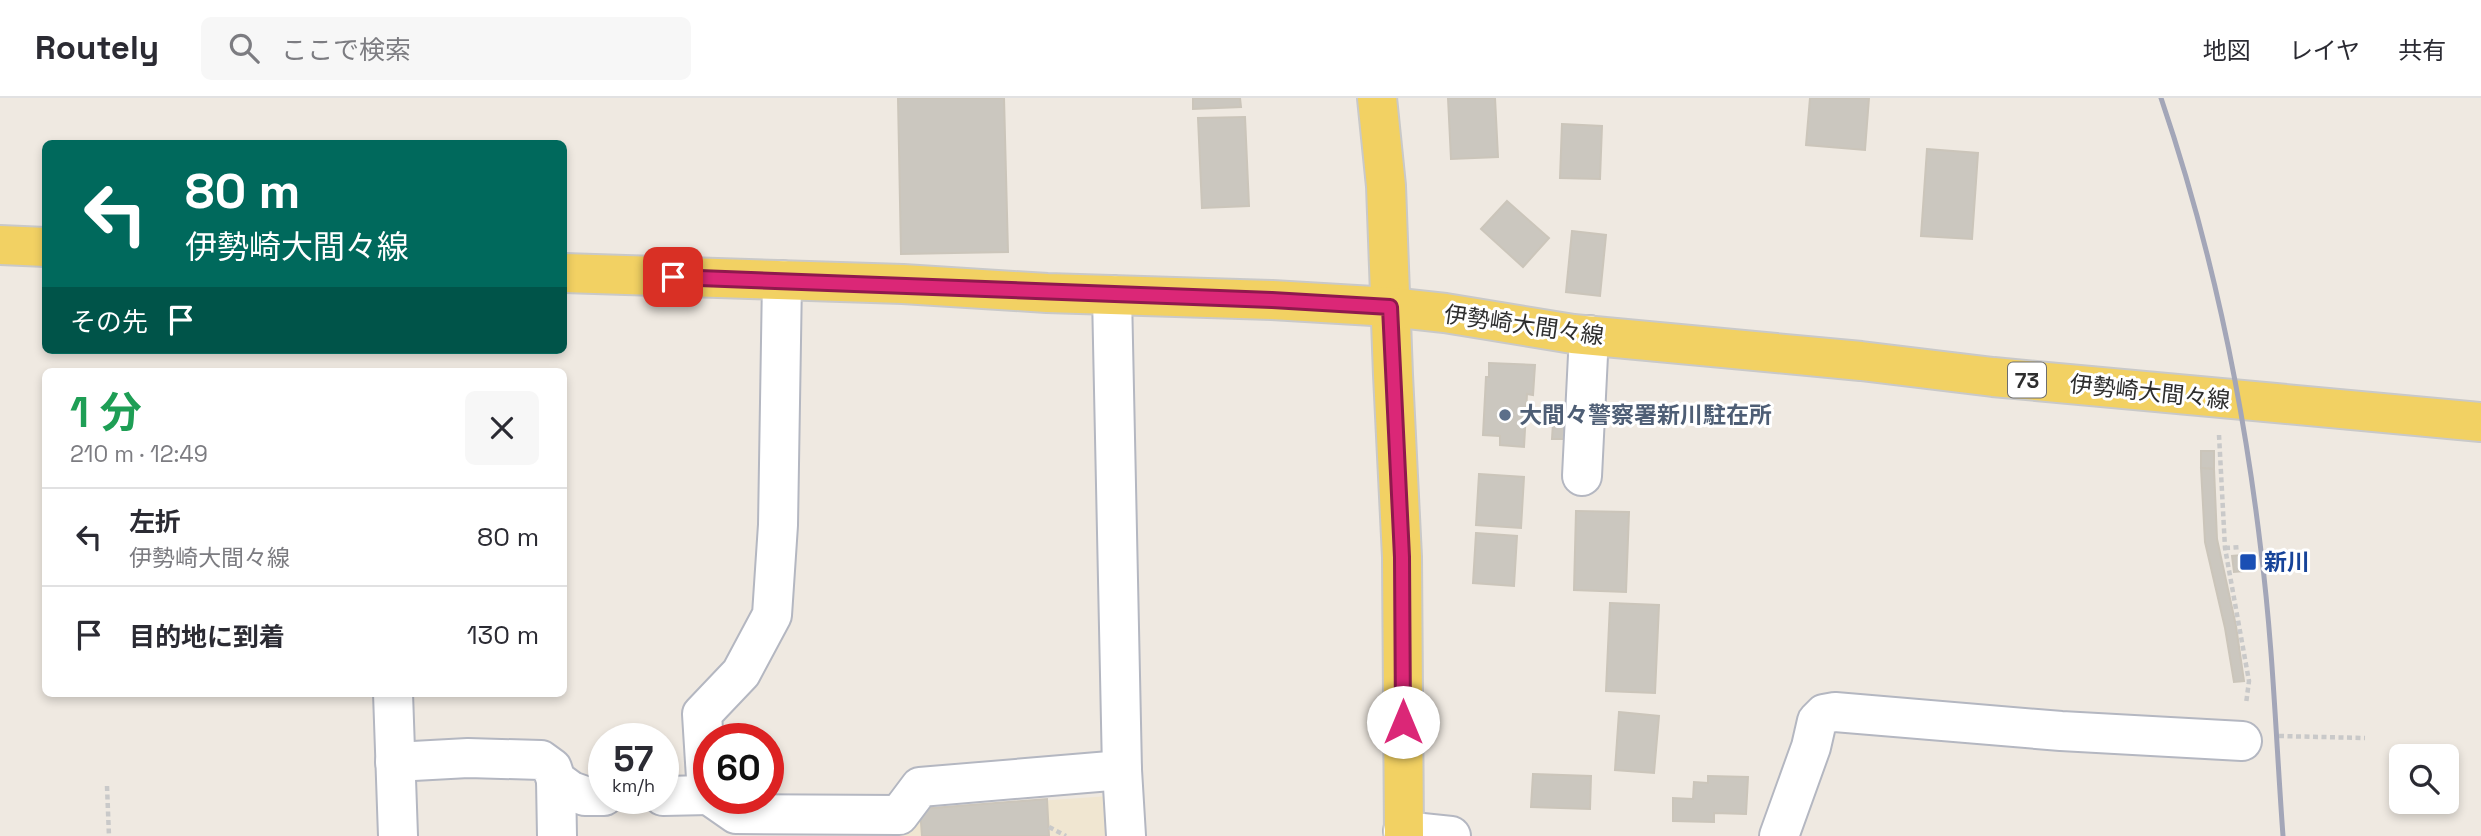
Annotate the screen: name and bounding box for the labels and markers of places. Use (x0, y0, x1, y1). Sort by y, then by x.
pin (643, 247, 703, 307)
place label: 大間々警察署新川駐在所 (1519, 400, 1772, 430)
marker: 大間々警察署新川駐在所 (1497, 407, 1513, 423)
place label: 新川 (2264, 547, 2310, 577)
marker: 新川 (2238, 552, 2258, 572)

